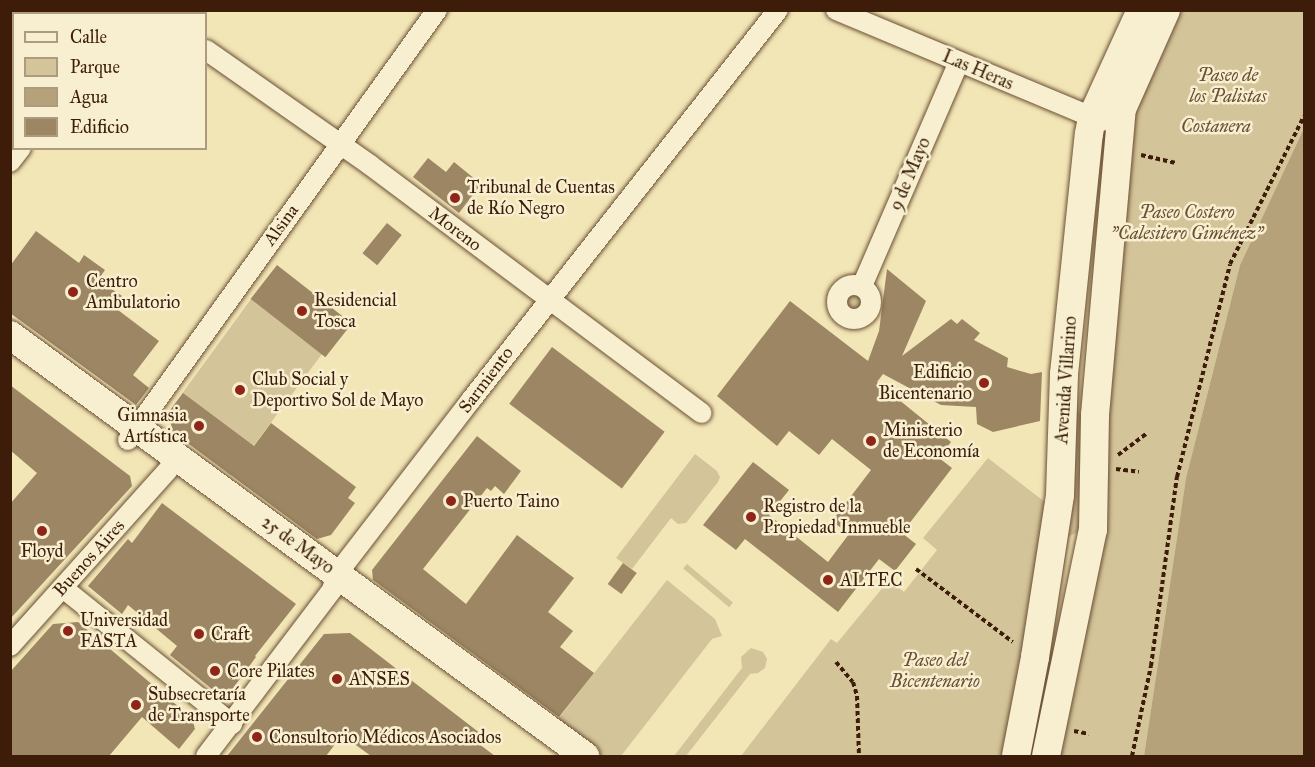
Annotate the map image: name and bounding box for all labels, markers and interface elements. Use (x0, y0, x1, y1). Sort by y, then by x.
legend (12, 12, 207, 150)
text: Calle (70, 26, 107, 48)
street label: Las Heras (939, 45, 1017, 95)
text: Parque (70, 56, 120, 78)
park label: Paseo de los Palistas (1189, 65, 1267, 107)
text: Agua (70, 86, 108, 108)
park label: Costanera (1181, 115, 1251, 137)
text: Edificio (70, 116, 129, 138)
street label: 9 de Mayo (885, 134, 935, 214)
place label: Tribunal de Cuentas de Río Negro (467, 177, 615, 219)
marker: Tribunal de Cuentas de Río Negro (448, 191, 462, 205)
street label: Alsina (259, 200, 303, 250)
street label: Moreno (424, 202, 486, 256)
park label: Paseo Costero "Calesitero Giménez" (1111, 202, 1263, 244)
place label: Centro Ambulatorio (86, 271, 180, 314)
marker: Centro Ambulatorio (64, 283, 82, 301)
place label: Residencial Tosca (314, 290, 397, 332)
marker: Residencial Tosca (295, 304, 309, 318)
street label: Avenida Villarino (1051, 315, 1081, 445)
street label: Sarmiento (454, 343, 518, 417)
place label: Edificio Bicentenario (879, 362, 972, 404)
place label: Club Social y Deportivo Sol de Mayo (252, 369, 423, 412)
marker: Edificio Bicentenario (977, 376, 991, 390)
marker: Club Social y Deportivo Sol de Mayo (233, 383, 247, 397)
place label: Gimnasia Artística (117, 405, 187, 448)
marker: Gimnasia Artística (192, 419, 206, 433)
place label: Ministerio de Economía (883, 420, 980, 462)
marker: Ministerio de Economía (864, 434, 878, 448)
place label: Puerto Taino (463, 490, 559, 512)
marker: Puerto Taino (444, 494, 458, 508)
place label: Registro de la Propiedad Inmueble (763, 496, 911, 538)
marker: Registro de la Propiedad Inmueble (744, 510, 758, 524)
street label: 25 de Mayo (257, 511, 339, 579)
street label: Buenos Aires (49, 515, 129, 601)
marker: Floyd (35, 524, 49, 538)
place label: Floyd (21, 540, 63, 562)
place label: ALTEC (840, 569, 902, 591)
marker: ALTEC (821, 573, 835, 587)
place label: Universidad FASTA (80, 610, 168, 652)
place label: Craft (211, 623, 250, 645)
marker: Universidad FASTA (61, 624, 75, 638)
marker: Craft (192, 627, 206, 641)
park label: Paseo del Bicentenario (890, 650, 980, 692)
place label: Core Pilates (227, 660, 315, 682)
marker: Core Pilates (208, 664, 222, 678)
place label: ANSES (349, 668, 410, 690)
marker: ANSES (330, 672, 344, 686)
place label: Subsecretaría de Transporte (148, 684, 250, 726)
marker: Subsecretaría de Transporte (129, 698, 143, 712)
place label: Consultorio Médicos Asociados (269, 726, 501, 748)
marker: Consultorio Médicos Asociados (250, 730, 264, 744)

